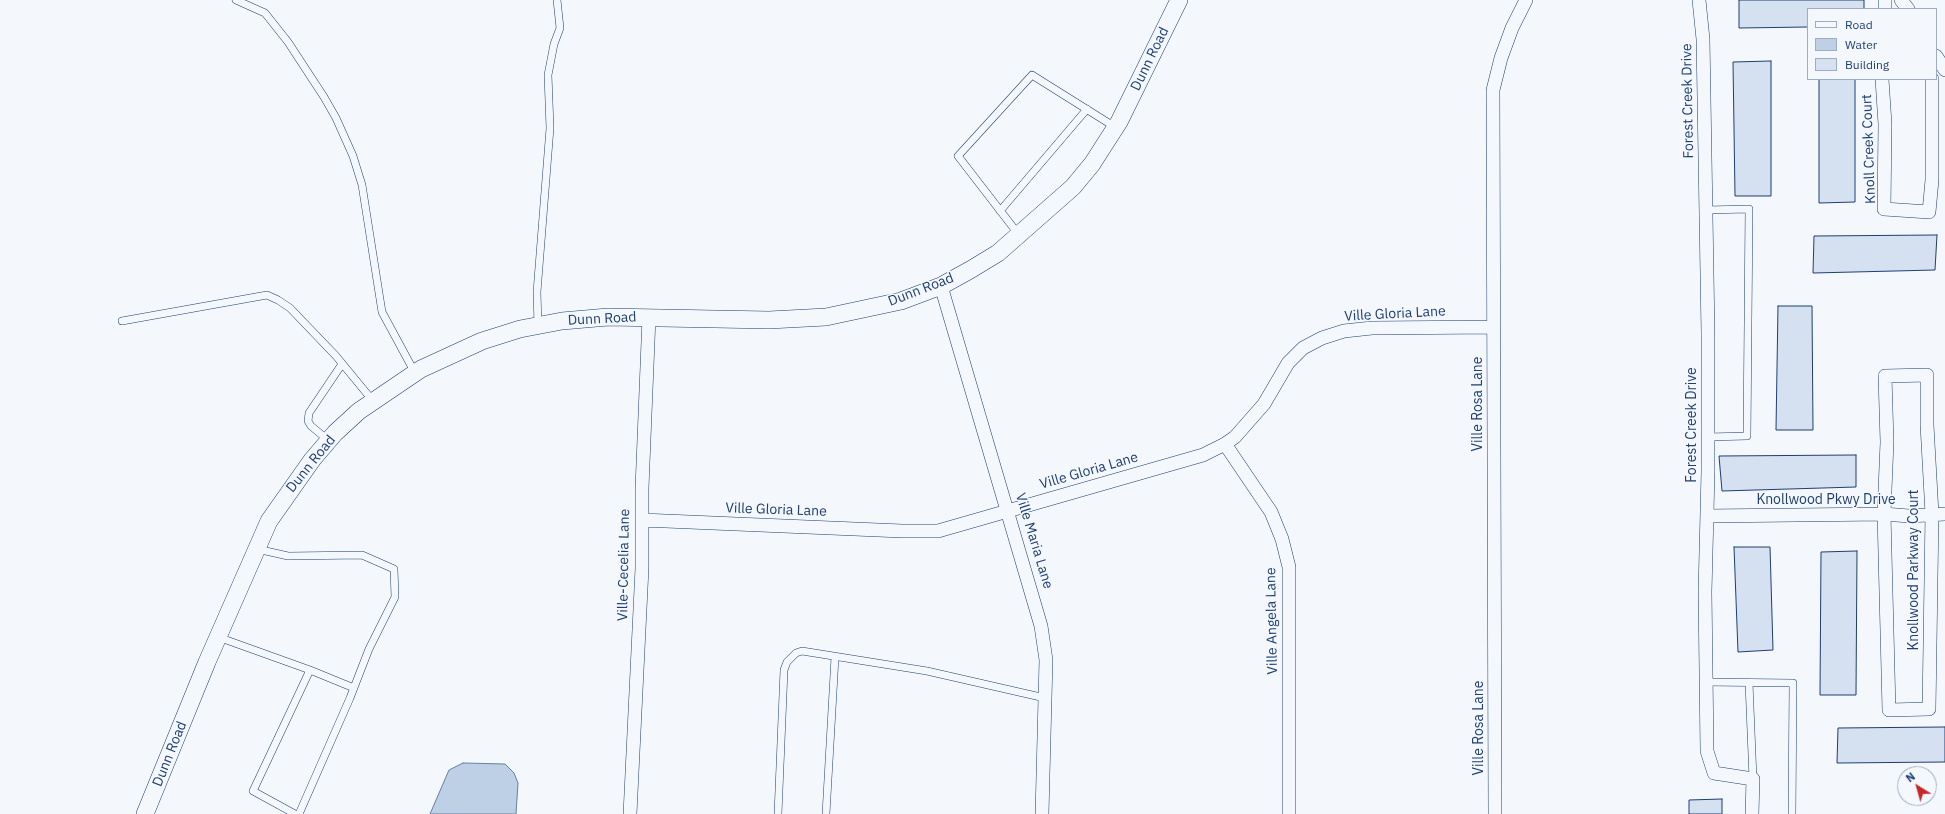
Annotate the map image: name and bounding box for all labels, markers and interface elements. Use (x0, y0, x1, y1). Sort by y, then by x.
legend (1807, 8, 1937, 80)
text: Road (1845, 17, 1873, 32)
street label: Dunn Road (1127, 24, 1173, 94)
text: Water (1845, 37, 1877, 52)
street label: Forest Creek Drive (1679, 43, 1697, 159)
text: Building (1845, 57, 1889, 72)
street label: Knoll Creek Court (1859, 94, 1879, 204)
street label: Dunn Road (886, 270, 956, 310)
street label: Ville Gloria Lane (1344, 303, 1446, 325)
street label: Dunn Road (567, 309, 637, 329)
street label: Ville Rosa Lane (1470, 357, 1486, 451)
street label: Forest Creek Drive (1684, 367, 1700, 483)
street label: Dunn Road (283, 432, 339, 496)
street label: Ville Gloria Lane (1038, 449, 1140, 493)
street label: Knollwood Parkway Court (1906, 489, 1922, 651)
street label: Ville Maria Lane (1012, 491, 1056, 591)
street label: Knollwood Pkwy Drive (1756, 492, 1896, 508)
street label: Ville Gloria Lane (725, 500, 827, 520)
street label: Ville-Cecelia Lane (615, 509, 633, 621)
street label: Ville Angela Lane (1263, 567, 1281, 675)
street label: Ville Rosa Lane (1471, 681, 1487, 775)
street label: Dunn Road (149, 719, 191, 789)
north arrow (1897, 766, 1937, 806)
text: N (1903, 769, 1918, 785)

